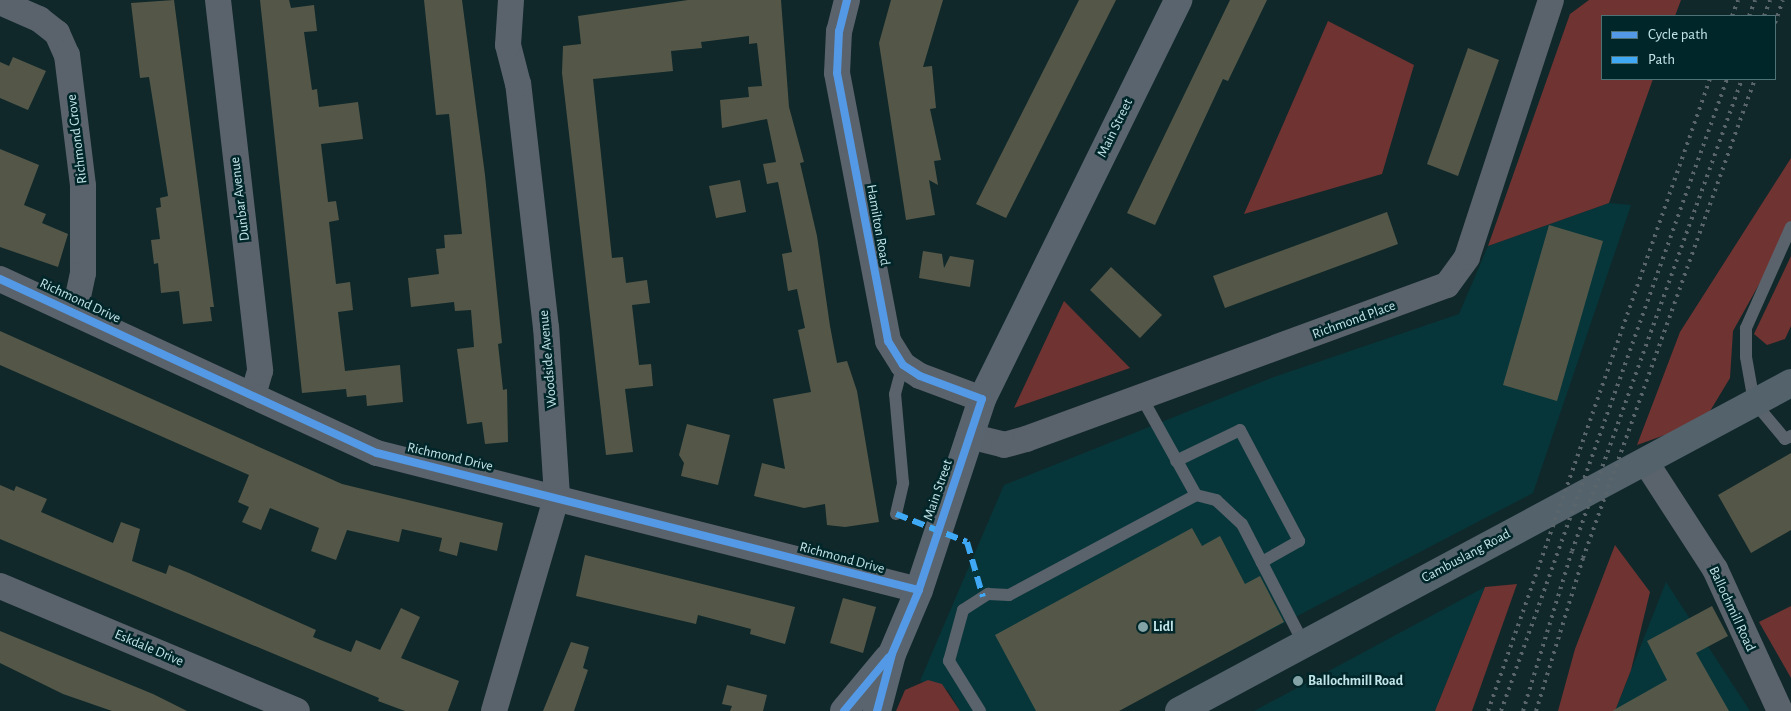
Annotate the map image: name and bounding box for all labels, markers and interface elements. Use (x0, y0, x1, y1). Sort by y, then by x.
legend (1601, 15, 1776, 80)
text: Cycle path (1648, 27, 1708, 42)
text: Path (1648, 52, 1675, 67)
street label: Richmond Grove (63, 93, 91, 185)
street label: Main Street (1094, 96, 1136, 160)
street label: Dunbar Avenue (227, 156, 253, 242)
street label: Hamilton Road (863, 183, 893, 267)
street label: Richmond Drive (37, 275, 123, 327)
street label: Richmond Place (1310, 297, 1398, 343)
street label: Woodside Avenue (535, 309, 561, 409)
street label: Richmond Drive (405, 439, 495, 475)
street label: Main Street (920, 457, 956, 523)
street label: Cambuslang Road (1419, 526, 1513, 586)
street label: Richmond Drive (798, 539, 886, 577)
street label: Ballochmill Road (1705, 564, 1759, 654)
place label: Lidl (1153, 619, 1174, 635)
marker: Lidl (1137, 621, 1149, 633)
street label: Eskdale Drive (112, 626, 186, 670)
place label: Ballochmill Road (1308, 673, 1403, 689)
marker: Ballochmill Road (1292, 675, 1304, 687)

